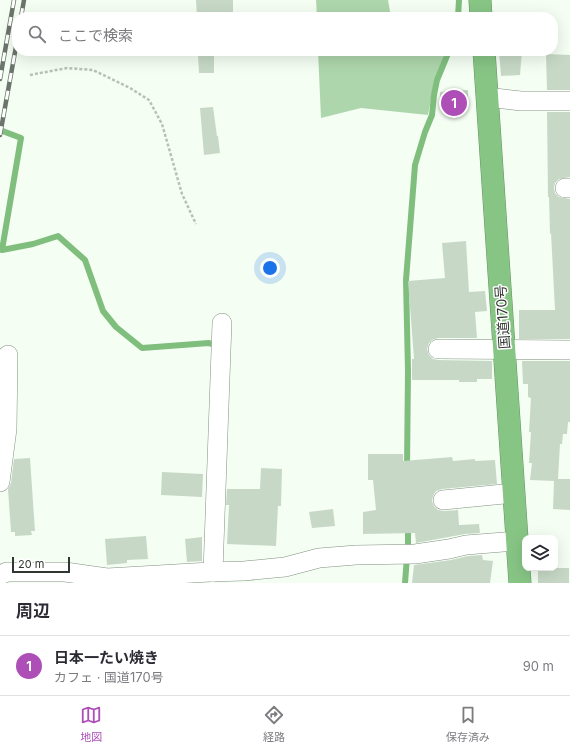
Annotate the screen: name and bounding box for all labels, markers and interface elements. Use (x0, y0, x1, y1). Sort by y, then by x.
search box (12, 12, 558, 56)
icon: search (26, 23, 48, 45)
text: ここで検索 (58, 26, 133, 45)
pin: 1 (441, 88, 467, 118)
your location (260, 258, 280, 278)
street label: 国道170号 (491, 284, 513, 350)
map controls (522, 535, 558, 571)
button: layers (522, 535, 558, 571)
scale bar (12, 555, 70, 574)
text: 20 m (18, 557, 44, 571)
text: 周辺 (16, 601, 50, 621)
text: 日本一たい焼き (54, 648, 159, 667)
text: 1 (26, 658, 32, 674)
text: 90 m (523, 658, 554, 674)
text: カフェ · 国道170号 (54, 669, 164, 685)
tab: 地図 (80, 704, 102, 744)
tab: 経路 (263, 704, 285, 744)
tab: 保存済み (446, 704, 490, 744)

